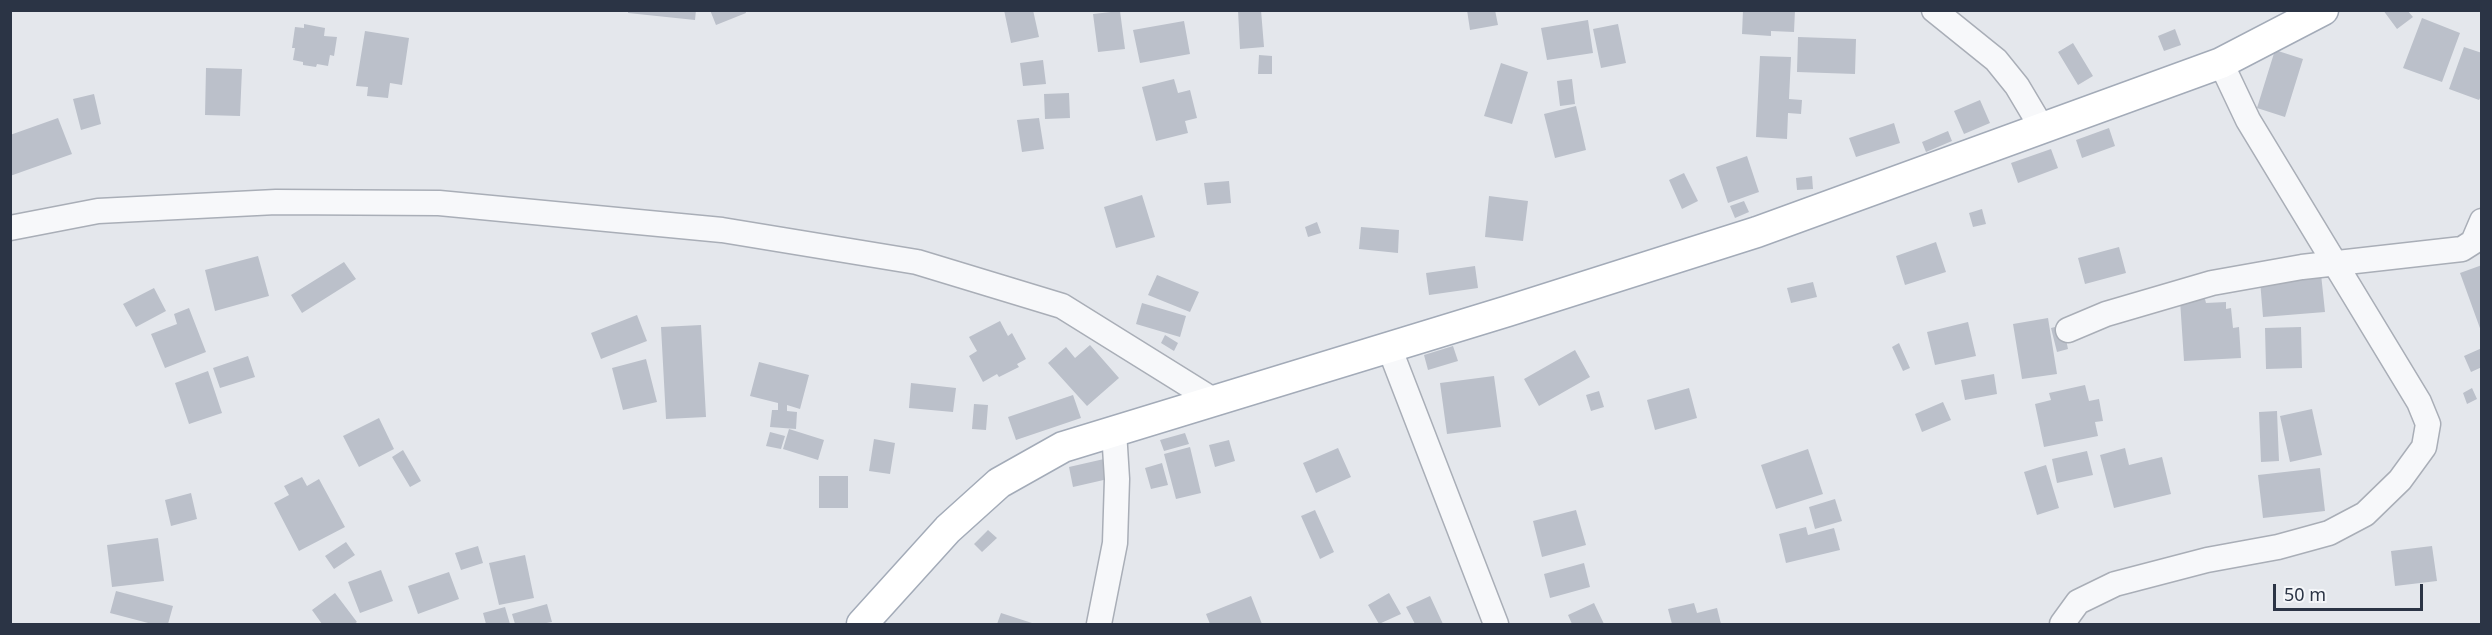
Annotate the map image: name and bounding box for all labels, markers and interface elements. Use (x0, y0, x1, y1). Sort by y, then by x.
scale bar (2276, 572, 2426, 610)
text: 50 m (2284, 582, 2326, 606)

